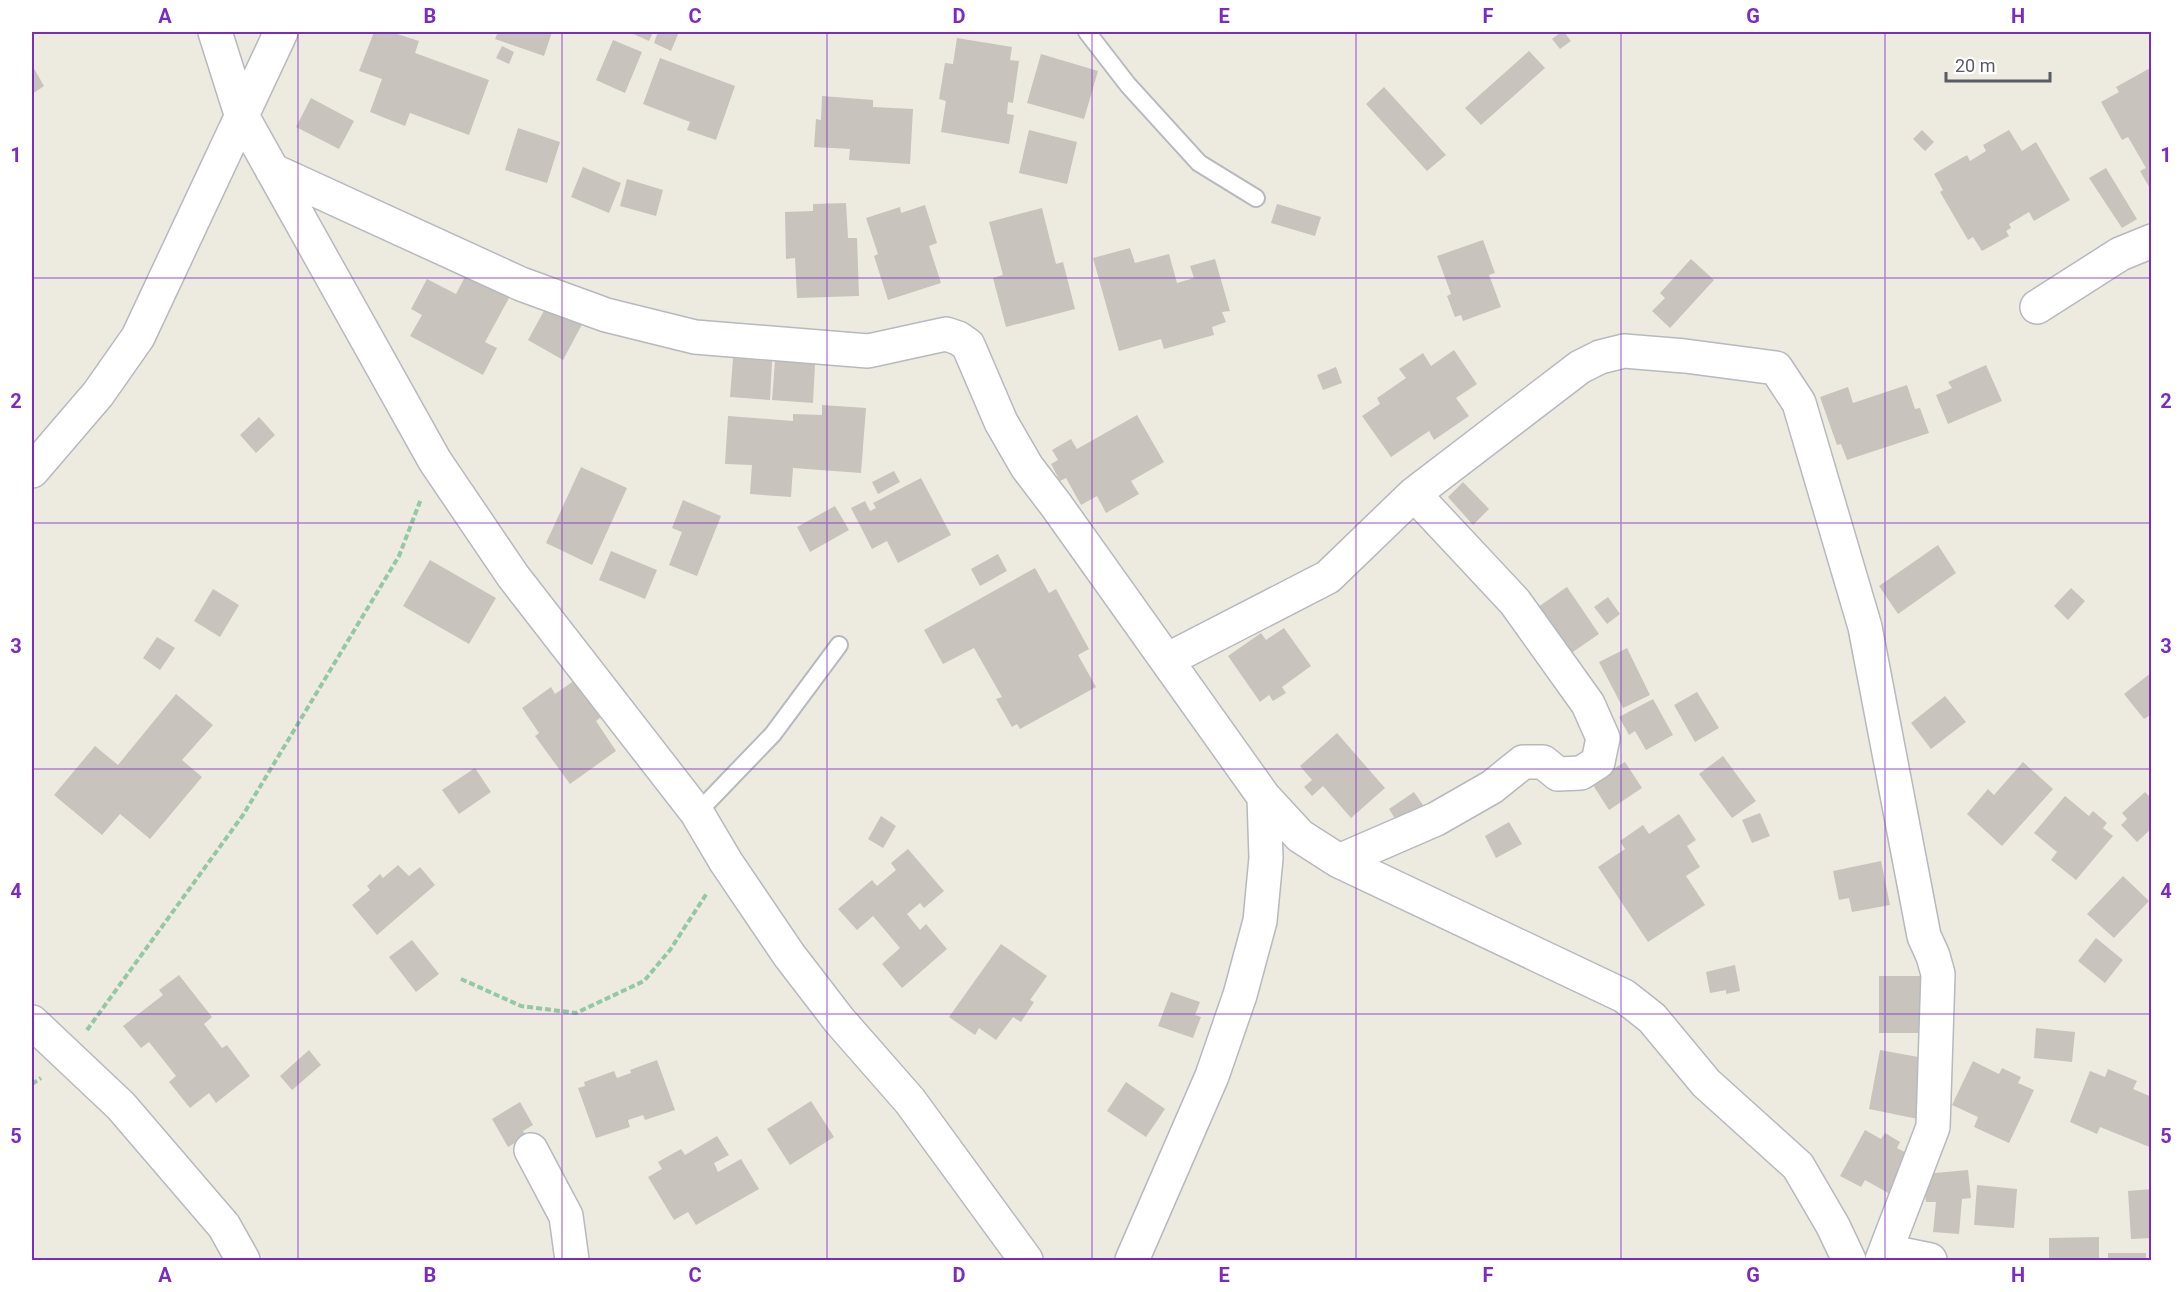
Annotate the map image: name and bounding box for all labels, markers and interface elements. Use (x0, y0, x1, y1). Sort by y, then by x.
text: A (158, 4, 172, 28)
text: B (424, 4, 436, 28)
text: C (688, 4, 702, 28)
text: D (953, 4, 966, 28)
text: E (1218, 4, 1230, 28)
text: F (1483, 4, 1494, 28)
text: G (1746, 4, 1760, 28)
text: H (2011, 4, 2025, 28)
scale bar (1946, 45, 2050, 83)
text: 20 m (1955, 55, 1995, 76)
text: 1 (10, 143, 22, 167)
text: 1 (2160, 143, 2172, 167)
text: 2 (10, 389, 22, 413)
text: 2 (2160, 389, 2172, 413)
text: 3 (10, 634, 22, 658)
text: 3 (2160, 634, 2172, 658)
text: 4 (10, 879, 22, 903)
text: 4 (2160, 879, 2172, 903)
text: 5 (10, 1124, 22, 1148)
text: 5 (2160, 1124, 2172, 1148)
text: A (158, 1263, 172, 1287)
text: B (424, 1263, 436, 1287)
text: C (688, 1263, 702, 1287)
text: D (953, 1263, 966, 1287)
text: E (1218, 1263, 1230, 1287)
text: F (1483, 1263, 1494, 1287)
text: G (1746, 1263, 1760, 1287)
text: H (2011, 1263, 2025, 1287)

